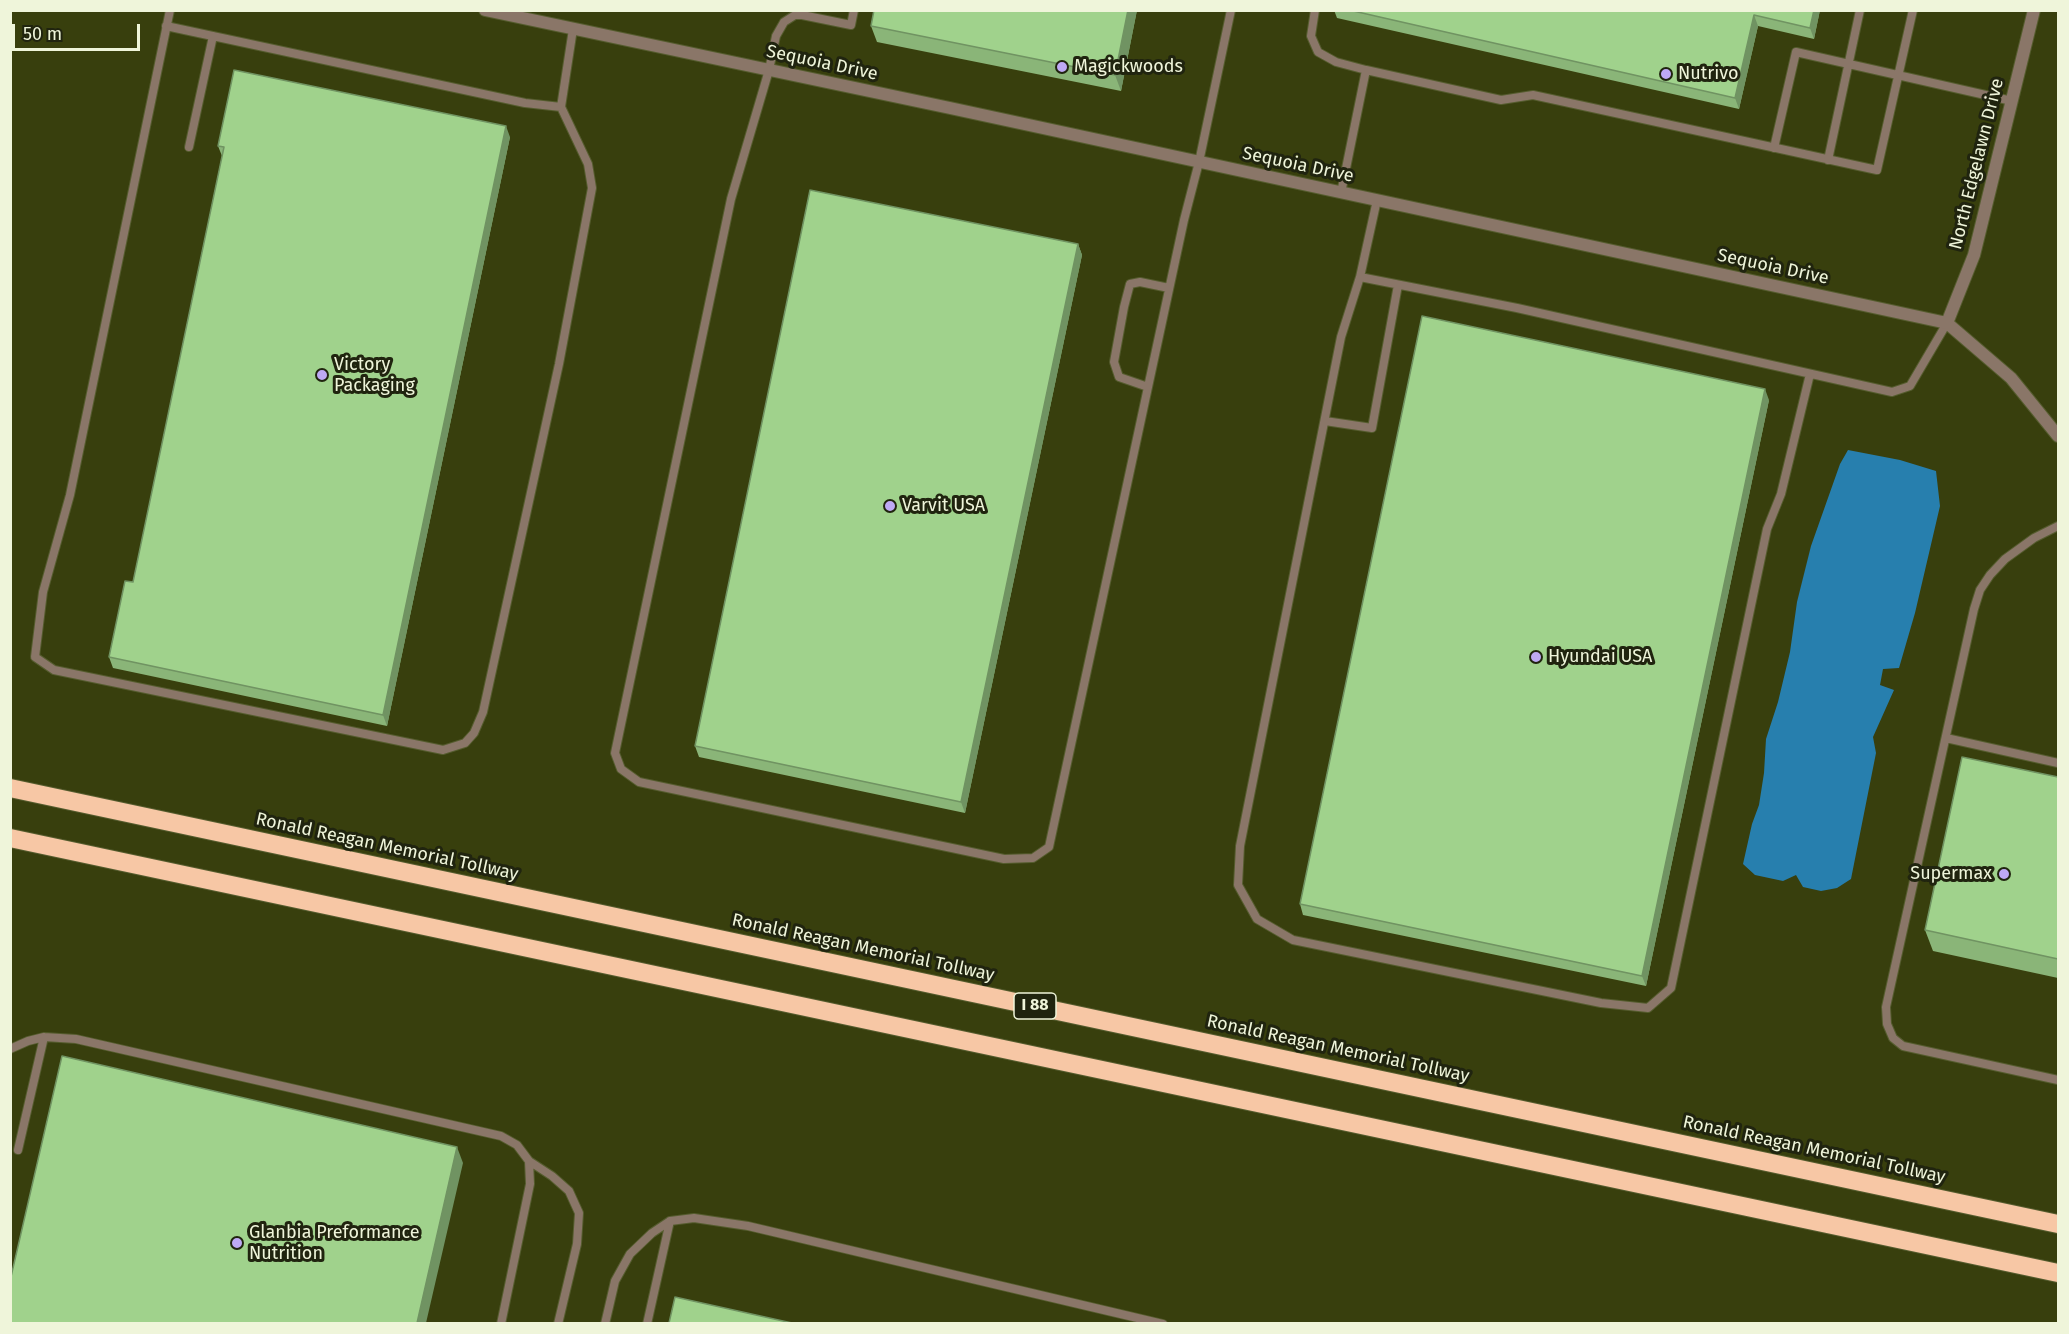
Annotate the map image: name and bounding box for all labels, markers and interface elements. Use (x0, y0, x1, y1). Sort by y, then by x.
scale bar (15, 12, 142, 50)
text: 50 m (23, 23, 62, 45)
street label: Sequoia Drive (764, 41, 880, 85)
place label: Magickwoods (1074, 56, 1183, 78)
marker: Magickwoods (1055, 60, 1069, 74)
place label: Nutrivo (1678, 63, 1739, 85)
marker: Nutrivo (1659, 67, 1673, 81)
street label: North Edgelawn Drive (1945, 76, 2009, 252)
street label: Sequoia Drive (1240, 143, 1356, 187)
street label: Sequoia Drive (1715, 245, 1831, 289)
place label: Victory Packaging (334, 354, 415, 397)
marker: Victory Packaging (315, 368, 329, 382)
place label: Varvit USA (902, 495, 985, 517)
marker: Varvit USA (883, 499, 897, 513)
place label: Hyundai USA (1548, 646, 1652, 668)
marker: Hyundai USA (1529, 650, 1543, 664)
street label: Ronald Reagan Memorial Tollway (254, 809, 520, 885)
place label: Supermax (1910, 863, 1992, 885)
marker: Supermax (1997, 867, 2011, 881)
street label: Ronald Reagan Memorial Tollway (730, 910, 996, 986)
road number: I 88 (1014, 993, 1056, 1019)
street label: Ronald Reagan Memorial Tollway (1205, 1011, 1471, 1087)
street label: Ronald Reagan Memorial Tollway (1681, 1112, 1947, 1188)
place label: Glanbia Preformance Nutrition (249, 1222, 420, 1264)
marker: Glanbia Preformance Nutrition (230, 1236, 244, 1250)

